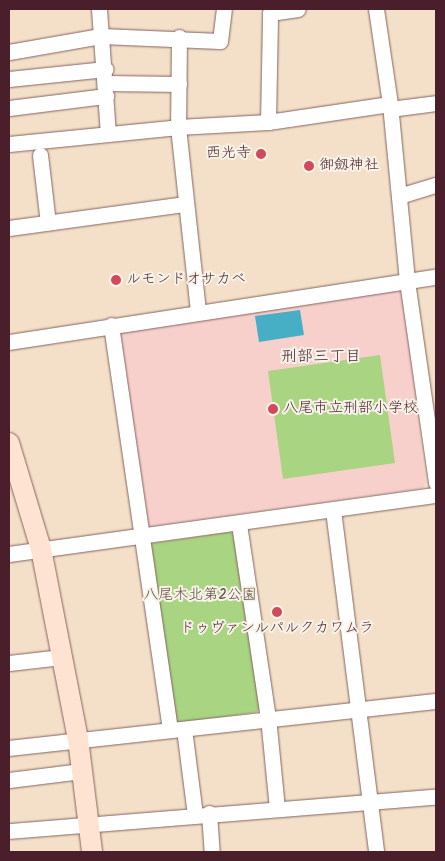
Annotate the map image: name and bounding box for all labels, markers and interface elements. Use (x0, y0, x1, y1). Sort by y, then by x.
place label: 西光寺 (206, 145, 251, 163)
marker: 西光寺 (255, 148, 267, 160)
place label: 御劔神社 (319, 157, 379, 175)
marker: 御劔神社 (303, 160, 315, 172)
place label: ルモンドオサカベ (126, 271, 246, 289)
marker: ルモンドオサカベ (110, 274, 122, 286)
district label: 刑部三丁目 (281, 347, 361, 367)
place label: 八尾市立刑部小学校 (283, 400, 418, 418)
marker: 八尾市立刑部小学校 (267, 403, 279, 415)
park label: 八尾木北第2公園 (143, 587, 257, 605)
marker: ドゥヴァンルパルクカワムラ (271, 606, 283, 618)
place label: ドゥヴァンルパルクカワムラ (180, 620, 374, 638)

